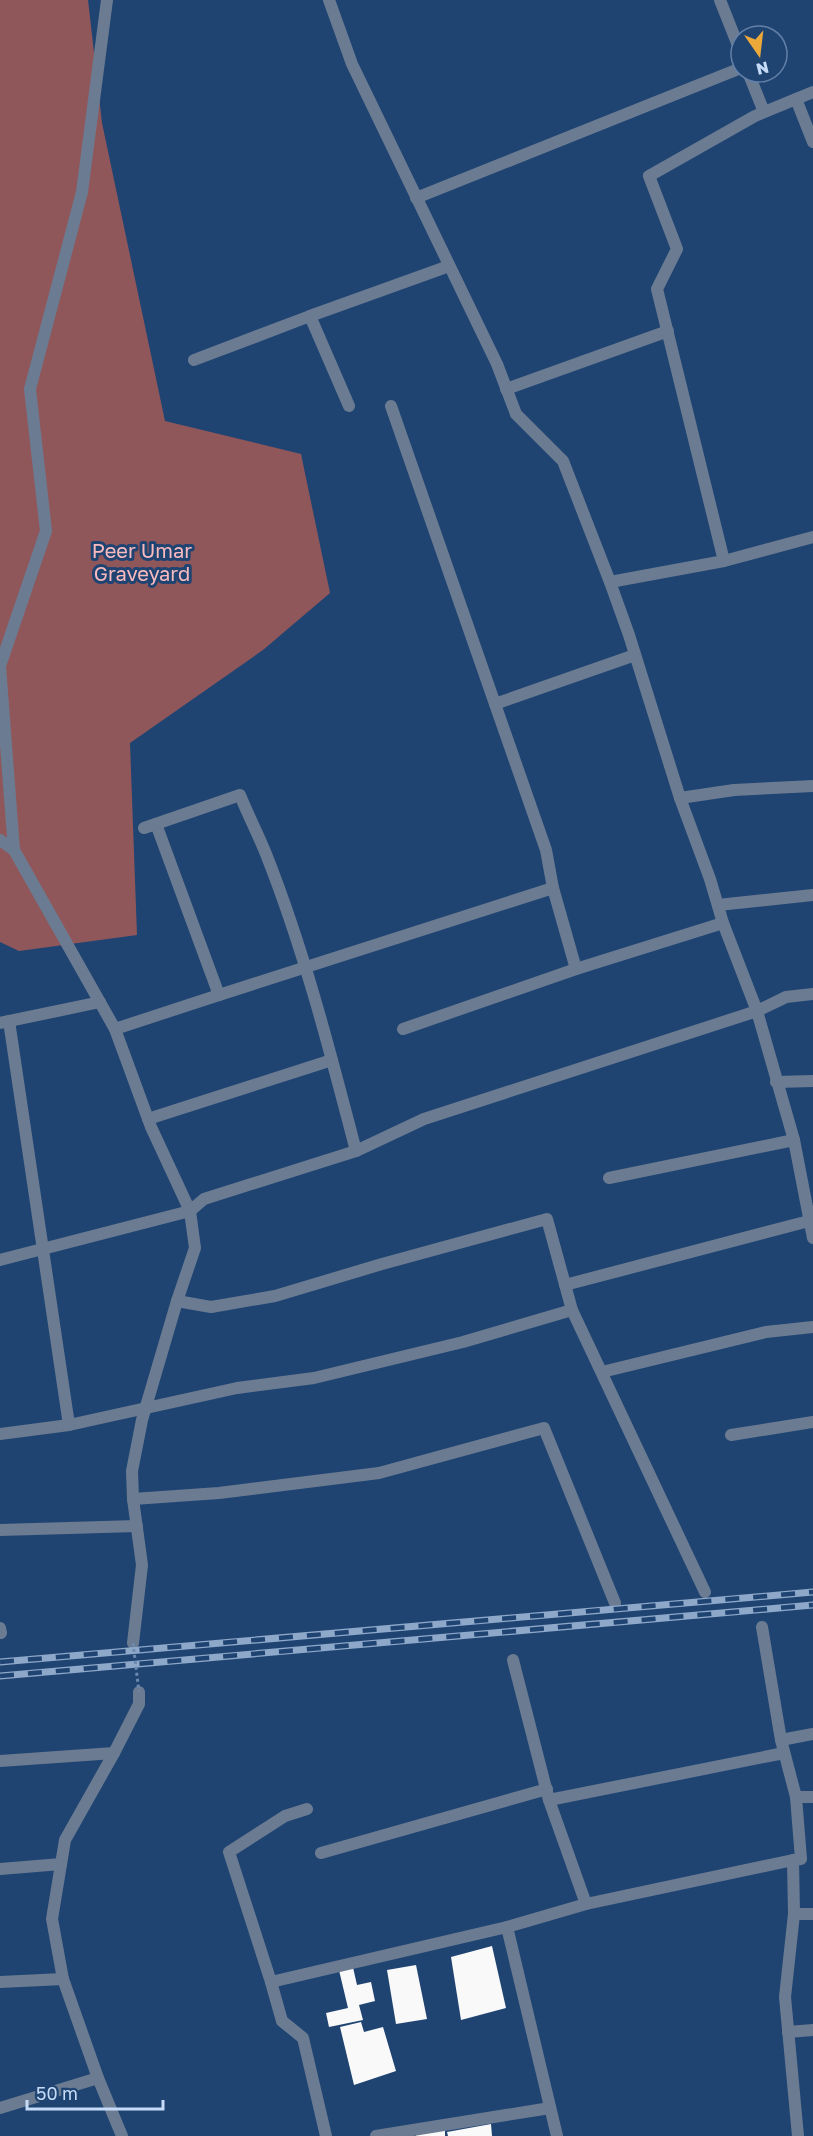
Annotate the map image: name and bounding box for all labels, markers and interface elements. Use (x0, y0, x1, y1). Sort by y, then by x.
north arrow (729, 24, 789, 84)
text: N (754, 57, 771, 80)
park label: Peer Umar Graveyard (92, 538, 192, 585)
scale bar (27, 2073, 164, 2111)
text: 50 m (36, 2082, 78, 2104)

